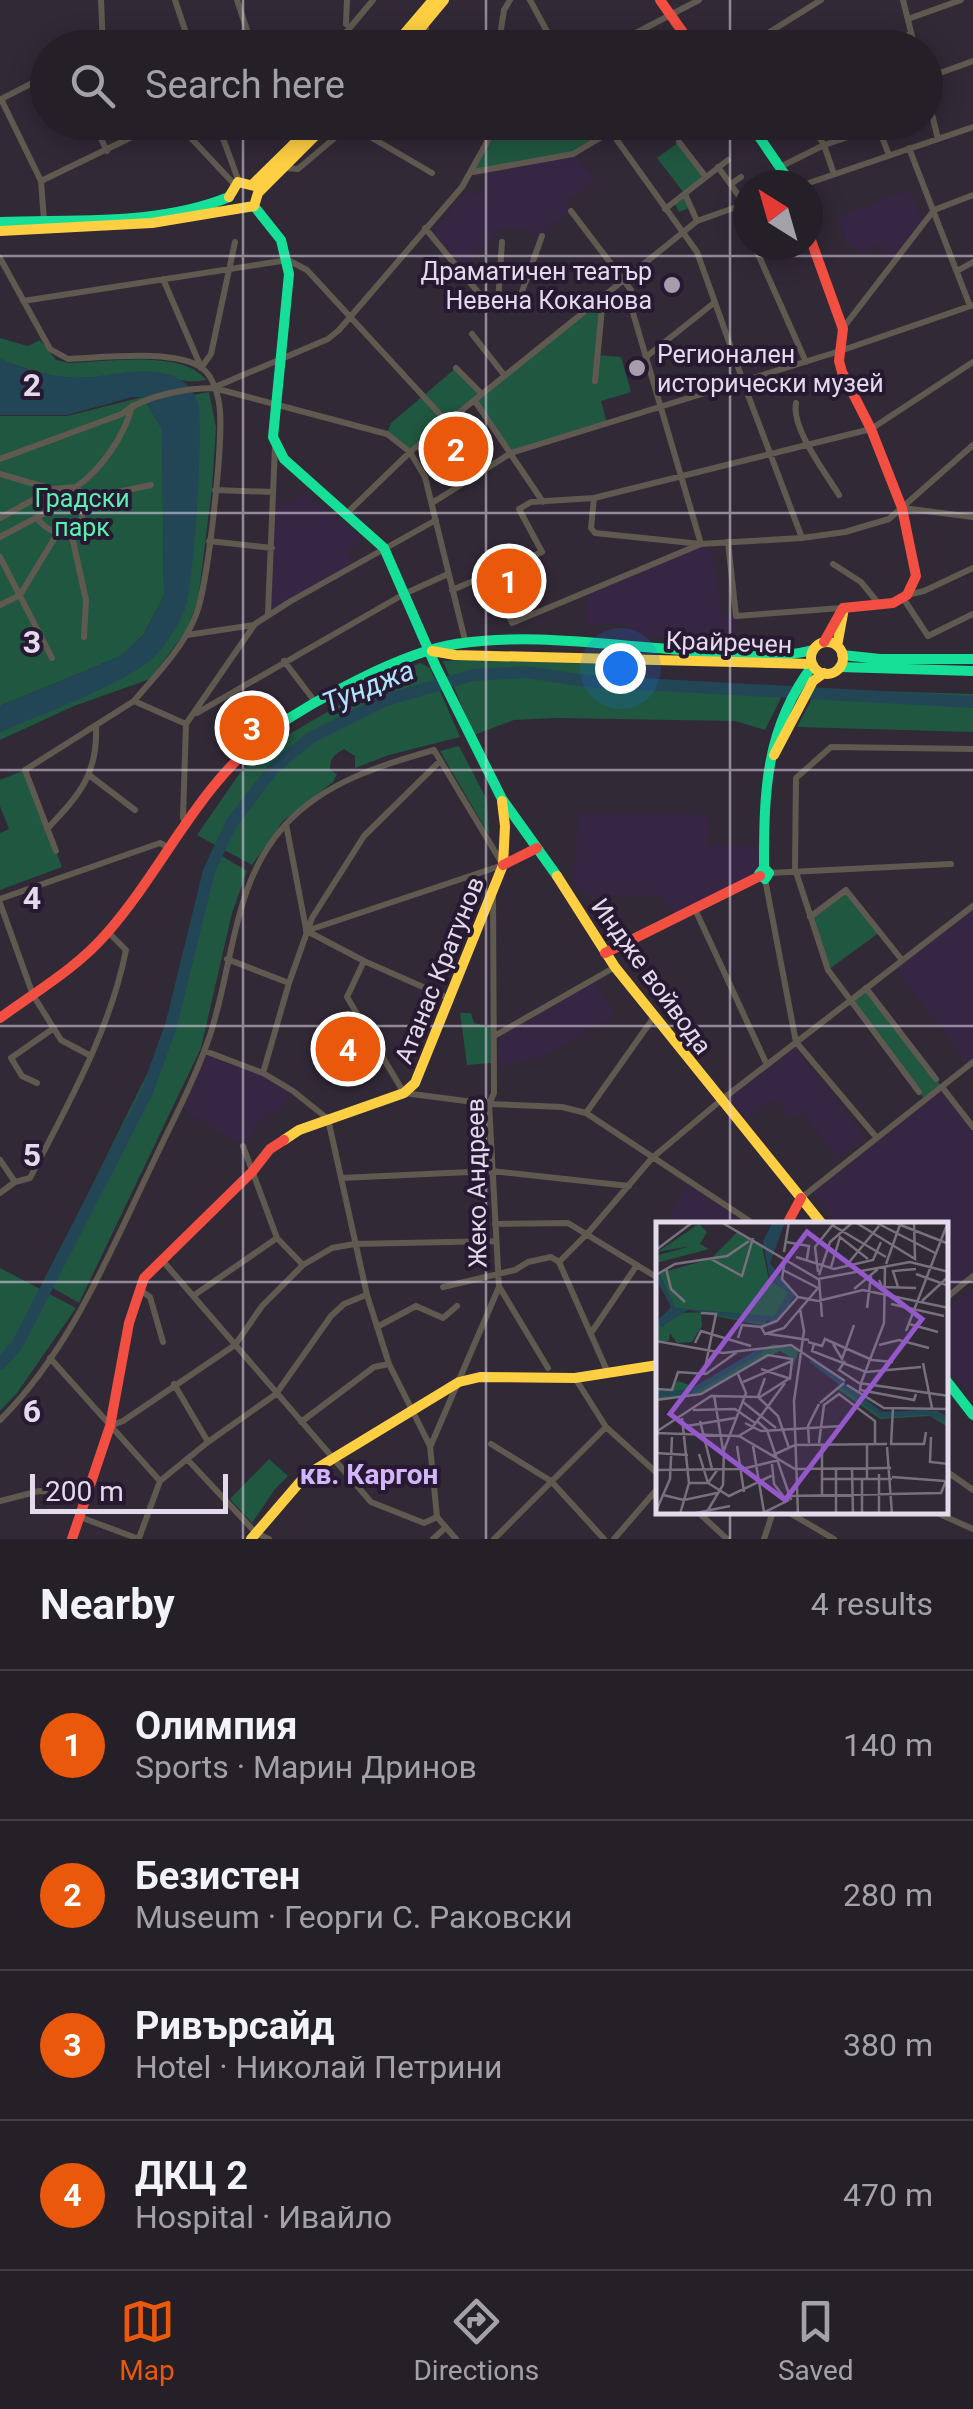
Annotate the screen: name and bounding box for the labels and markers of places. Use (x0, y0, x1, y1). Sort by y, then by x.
place label: Драматичен театър Невена Коканова (420, 257, 652, 315)
marker: Драматичен театър Невена Коканова (661, 274, 683, 296)
place label: Регионален исторически музей (657, 340, 884, 398)
marker: Регионален исторически музей (626, 357, 648, 379)
pin: 2 (424, 412, 488, 486)
pin: 1 (476, 544, 542, 618)
pin: 3 (220, 690, 284, 766)
pin: 4 (316, 1012, 380, 1086)

